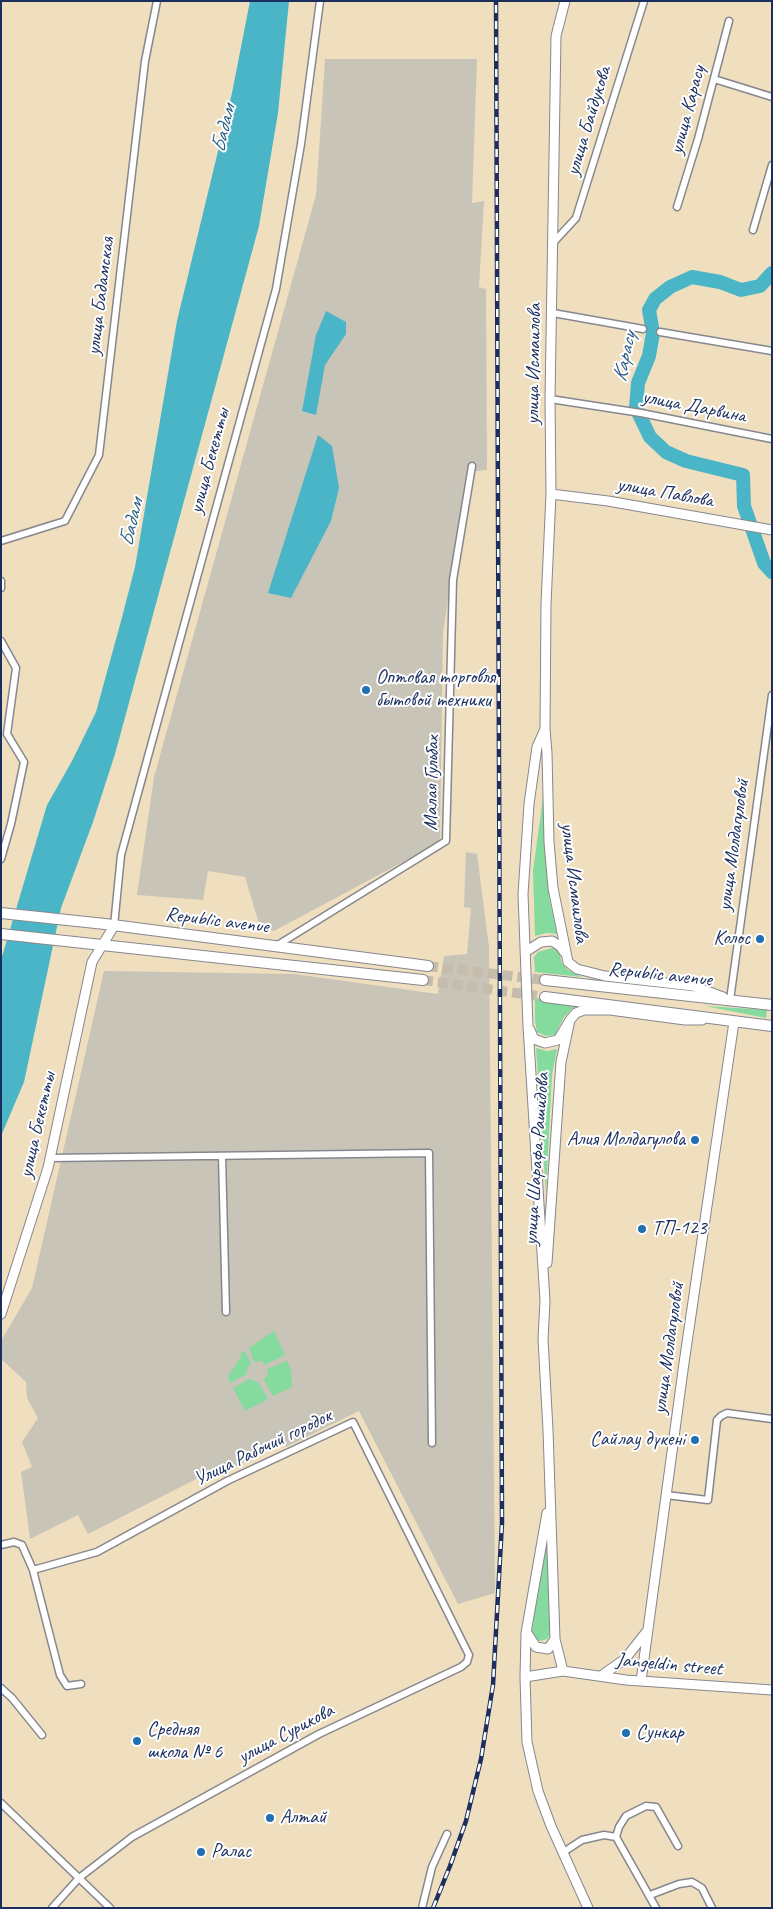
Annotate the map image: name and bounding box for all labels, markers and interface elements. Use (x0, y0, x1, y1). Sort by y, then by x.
street label: улица Карасу (665, 63, 711, 157)
street label: улица Байдукова (561, 64, 617, 178)
water label: Бадам (206, 103, 242, 155)
street label: улица Бадамская (82, 235, 120, 357)
street label: улица Исмаилова (521, 303, 547, 425)
water label: Карасу (608, 330, 642, 384)
street label: улица Дарвина (640, 385, 748, 429)
street label: улица Бекетты (184, 406, 236, 516)
street label: улица Павлова (615, 473, 715, 513)
water label: Бадам (114, 497, 150, 549)
place label: Оптовая торговля бытовой техники (376, 666, 495, 713)
marker: Оптовая торговля бытовой техники (360, 684, 372, 696)
street label: Малая Гульбах (419, 735, 445, 831)
street label: улица Молдагуловой (713, 778, 755, 912)
street label: улица Исмаилова (555, 821, 593, 945)
street label: Republic avenue (164, 903, 270, 939)
place label: Колос (713, 927, 750, 951)
marker: Колос (754, 933, 766, 945)
street label: Republic avenue (607, 958, 713, 992)
street label: улица Бекетты (14, 1070, 62, 1180)
street label: улица Шарафа Рашидова (519, 1072, 555, 1246)
place label: Алия Молдагулова (567, 1128, 685, 1152)
marker: Алия Молдагулова (689, 1134, 701, 1146)
place label: ТП-123 (652, 1217, 707, 1241)
marker: ТП-123 (636, 1223, 648, 1235)
street label: улица Молдагуловой (648, 1281, 690, 1415)
street label: Улица Рабочий городок (190, 1404, 336, 1492)
place label: Сайлау дүкені (590, 1428, 685, 1452)
marker: Сайлау дүкені (689, 1434, 701, 1446)
street label: Jangeldin street (615, 1648, 723, 1682)
street label: улица Сурикова (234, 1699, 338, 1769)
place label: Средняя школа № 6 (147, 1718, 222, 1765)
place label: Сункар (636, 1721, 684, 1745)
marker: Сункар (620, 1727, 632, 1739)
marker: Средняя школа № 6 (131, 1735, 143, 1747)
place label: Алтай (280, 1806, 326, 1830)
marker: Алтай (264, 1812, 276, 1824)
place label: Ралас (211, 1840, 251, 1864)
marker: Ралас (195, 1846, 207, 1858)

